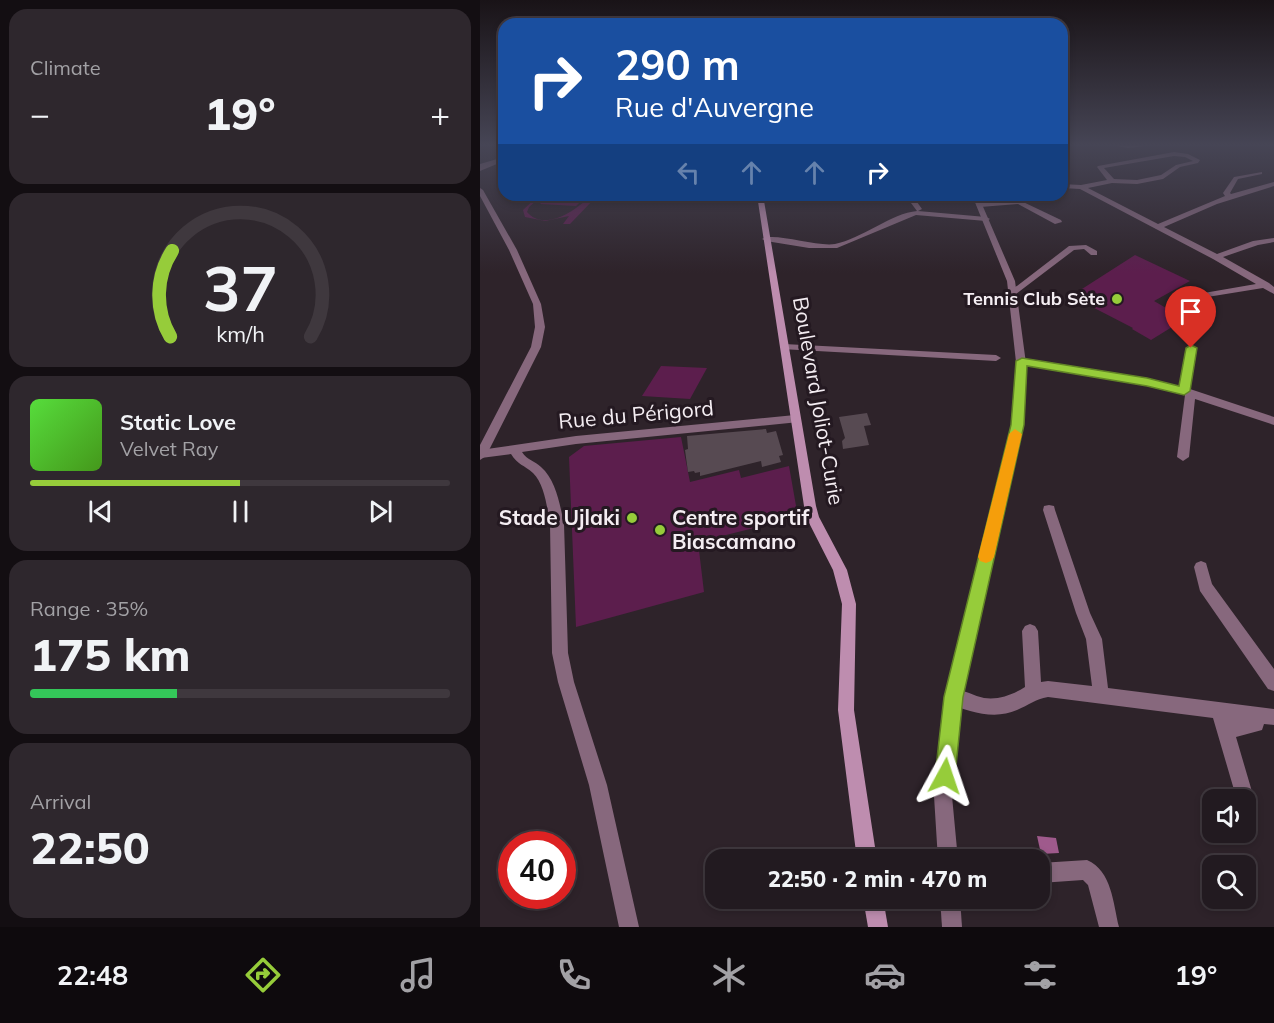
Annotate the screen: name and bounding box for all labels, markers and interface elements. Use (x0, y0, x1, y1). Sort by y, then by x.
text: 290 m (615, 38, 740, 91)
icon: right (516, 42, 594, 120)
text: Climate (30, 55, 101, 80)
text: 19° (204, 85, 276, 141)
text: Rue d'Auvergne (615, 90, 814, 124)
text: − (30, 93, 50, 134)
text: + (430, 93, 450, 134)
icon: left (672, 156, 705, 189)
icon: ahead (735, 156, 768, 189)
icon: ahead (798, 156, 831, 189)
icon: right (861, 156, 894, 189)
text: 37 (203, 248, 277, 327)
pin (1165, 286, 1216, 348)
place label: Tennis Club Sète (963, 287, 1105, 310)
marker: Tennis Club Sète (1110, 292, 1124, 306)
street label: Boulevard Joliot-Curie (788, 295, 850, 507)
icon: arrive (1174, 295, 1207, 328)
text: km/h (216, 320, 264, 347)
street label: Rue du Périgord (557, 394, 715, 434)
text: Static Love (120, 408, 236, 436)
text: Velvet Ray (120, 436, 218, 461)
icon: previous (84, 495, 117, 528)
icon: pause (224, 495, 257, 528)
icon: next (364, 495, 397, 528)
place label: Stade Ujlaki (499, 504, 620, 530)
place label: Centre sportif Biascamano (672, 504, 810, 554)
marker: Stade Ujlaki (625, 511, 639, 525)
marker: Centre sportif Biascamano (653, 523, 667, 537)
text: Range · 35% (30, 596, 148, 621)
text: 175 km (30, 626, 191, 682)
position arrow (913, 744, 977, 808)
text: Arrival (30, 789, 91, 814)
map controls (1202, 789, 1256, 909)
button: sound (1202, 789, 1256, 843)
text: 22:50 (30, 819, 150, 875)
speed limit sign: 40 (498, 831, 576, 909)
button: search (1202, 855, 1256, 909)
text: 22:50 · 2 min · 470 m (768, 865, 987, 893)
icon: directions (242, 954, 284, 996)
icon: music (397, 954, 439, 996)
icon: phone (553, 954, 595, 996)
icon: climate (708, 954, 750, 996)
icon: car (864, 954, 906, 996)
icon: filters (1019, 954, 1061, 996)
text: 22:48 (57, 958, 128, 992)
text: 19° (1175, 958, 1217, 992)

